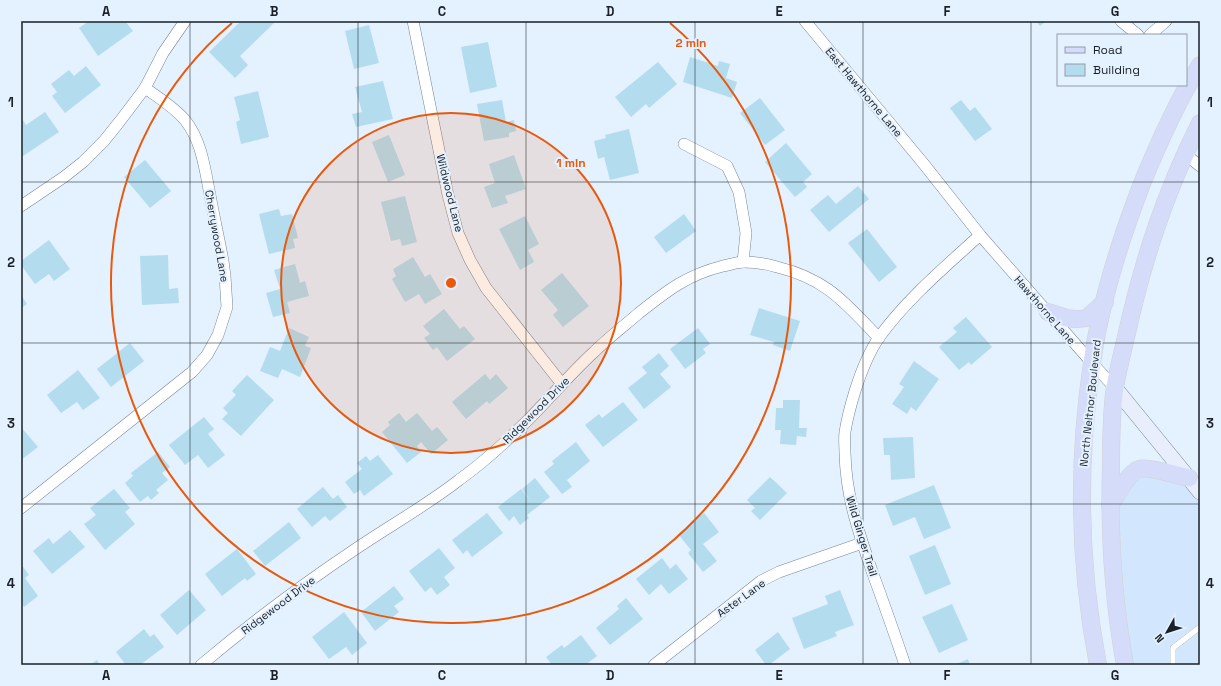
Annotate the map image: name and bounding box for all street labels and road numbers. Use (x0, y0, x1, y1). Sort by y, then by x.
street label: East Hawthorne Lane (822, 44, 906, 140)
street label: Wildwood Lane (434, 153, 466, 233)
street label: Cherrywood Lane (202, 189, 232, 283)
street label: Hawthorne Lane (1011, 273, 1079, 347)
street label: North Neltnor Boulevard (1076, 339, 1104, 467)
street label: Ridgewood Drive (500, 374, 572, 446)
street label: Wild Ginger Trail (843, 494, 881, 578)
street label: Ridgewood Drive (238, 573, 318, 637)
street label: Aster Lane (714, 576, 768, 620)

